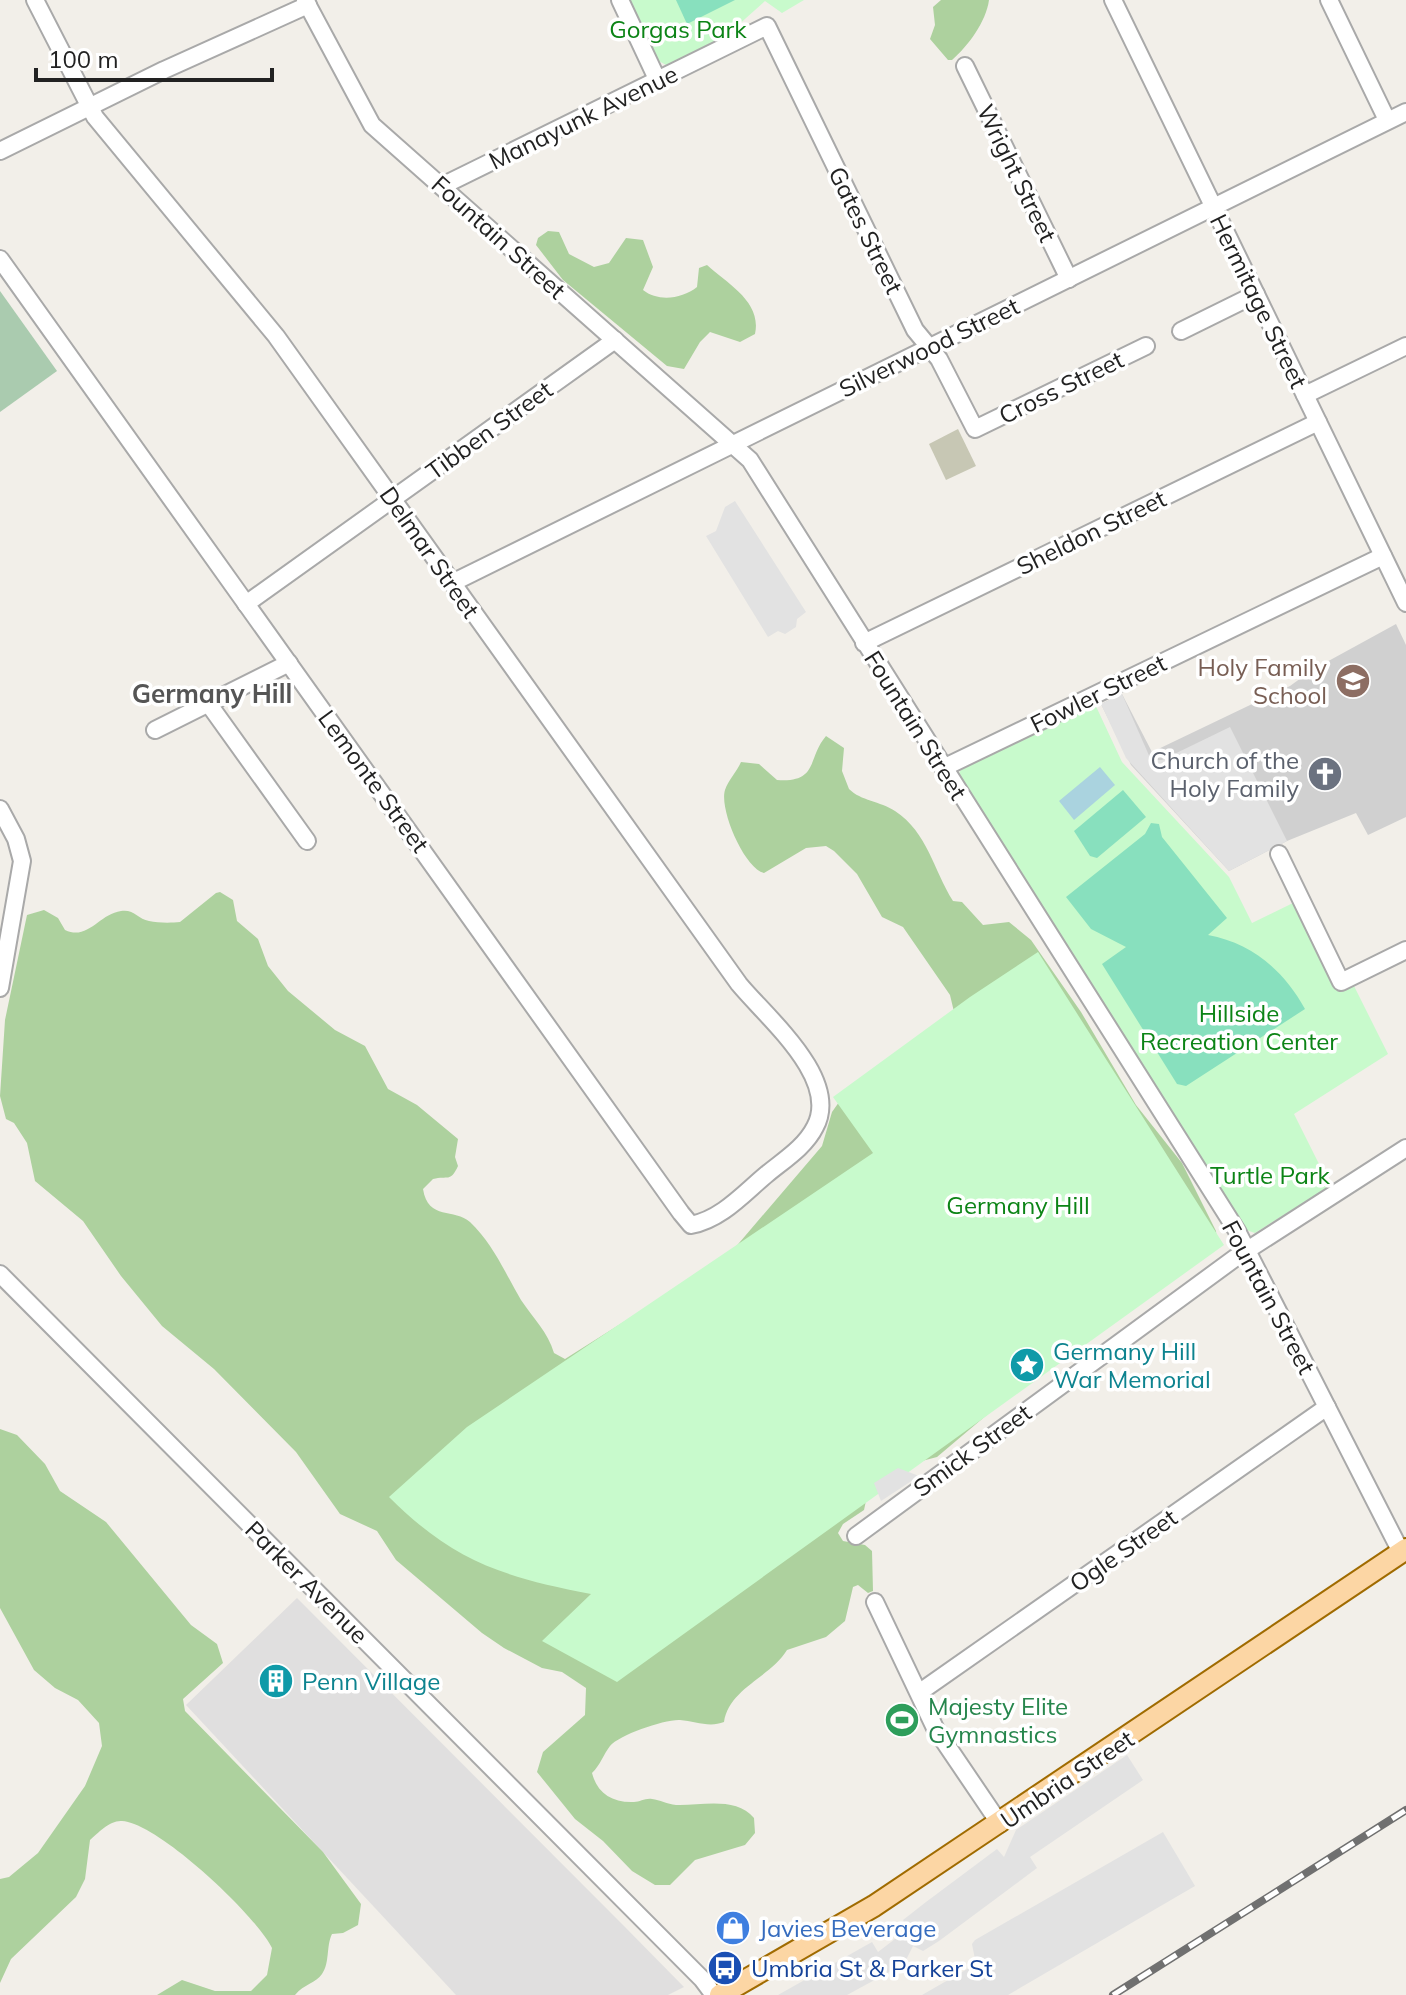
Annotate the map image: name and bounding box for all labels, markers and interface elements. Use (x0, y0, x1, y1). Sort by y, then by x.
park label: Gorgas Park (609, 14, 747, 44)
scale bar (36, 32, 272, 82)
text: 100 m (48, 44, 119, 74)
street label: Manayunk Avenue (484, 58, 682, 176)
street label: Wright Street (971, 99, 1063, 247)
street label: Gates Street (822, 161, 910, 299)
street label: Fountain Street (426, 169, 572, 305)
street label: Hermitage Street (1204, 209, 1314, 393)
street label: Silverwood Street (834, 290, 1024, 404)
street label: Cross Street (994, 344, 1128, 430)
street label: Tibben Street (420, 374, 558, 486)
street label: Delmar Street (374, 481, 486, 623)
street label: Sheldon Street (1011, 483, 1171, 581)
street label: Fountain Street (858, 645, 974, 805)
street label: Fowler Street (1025, 647, 1171, 739)
place label: Holy Family School (1198, 652, 1327, 710)
school or university icon: Holy Family School (1334, 662, 1372, 700)
district label: Germany Hill (132, 677, 292, 710)
street label: Lemonte Street (312, 704, 436, 858)
place label: Church of the Holy Family (1150, 745, 1299, 803)
church icon: Church of the Holy Family (1306, 755, 1344, 793)
park label: Hillside Recreation Center (1140, 998, 1338, 1056)
park label: Turtle Park (1210, 1160, 1331, 1190)
park label: Germany Hill (946, 1190, 1090, 1220)
street label: Fountain Street (1216, 1215, 1322, 1379)
place label: Germany Hill War Memorial (1053, 1336, 1211, 1394)
place icon: Germany Hill War Memorial (1008, 1346, 1046, 1384)
street label: Smick Street (907, 1397, 1037, 1503)
street label: Ogle Street (1063, 1502, 1183, 1598)
street label: Parker Avenue (239, 1514, 375, 1650)
building icon: Penn Village (257, 1662, 295, 1700)
place label: Penn Village (302, 1666, 440, 1696)
place label: Majesty Elite Gymnastics (928, 1691, 1068, 1749)
sports icon: Majesty Elite Gymnastics (883, 1701, 921, 1739)
street label: Umbria Street (995, 1723, 1139, 1835)
shop icon: Javies Beverage (714, 1909, 752, 1947)
place label: Javies Beverage (759, 1913, 936, 1943)
bus stop icon: Umbria St & Parker St (706, 1949, 744, 1987)
place label: Umbria St & Parker St (751, 1953, 993, 1983)

